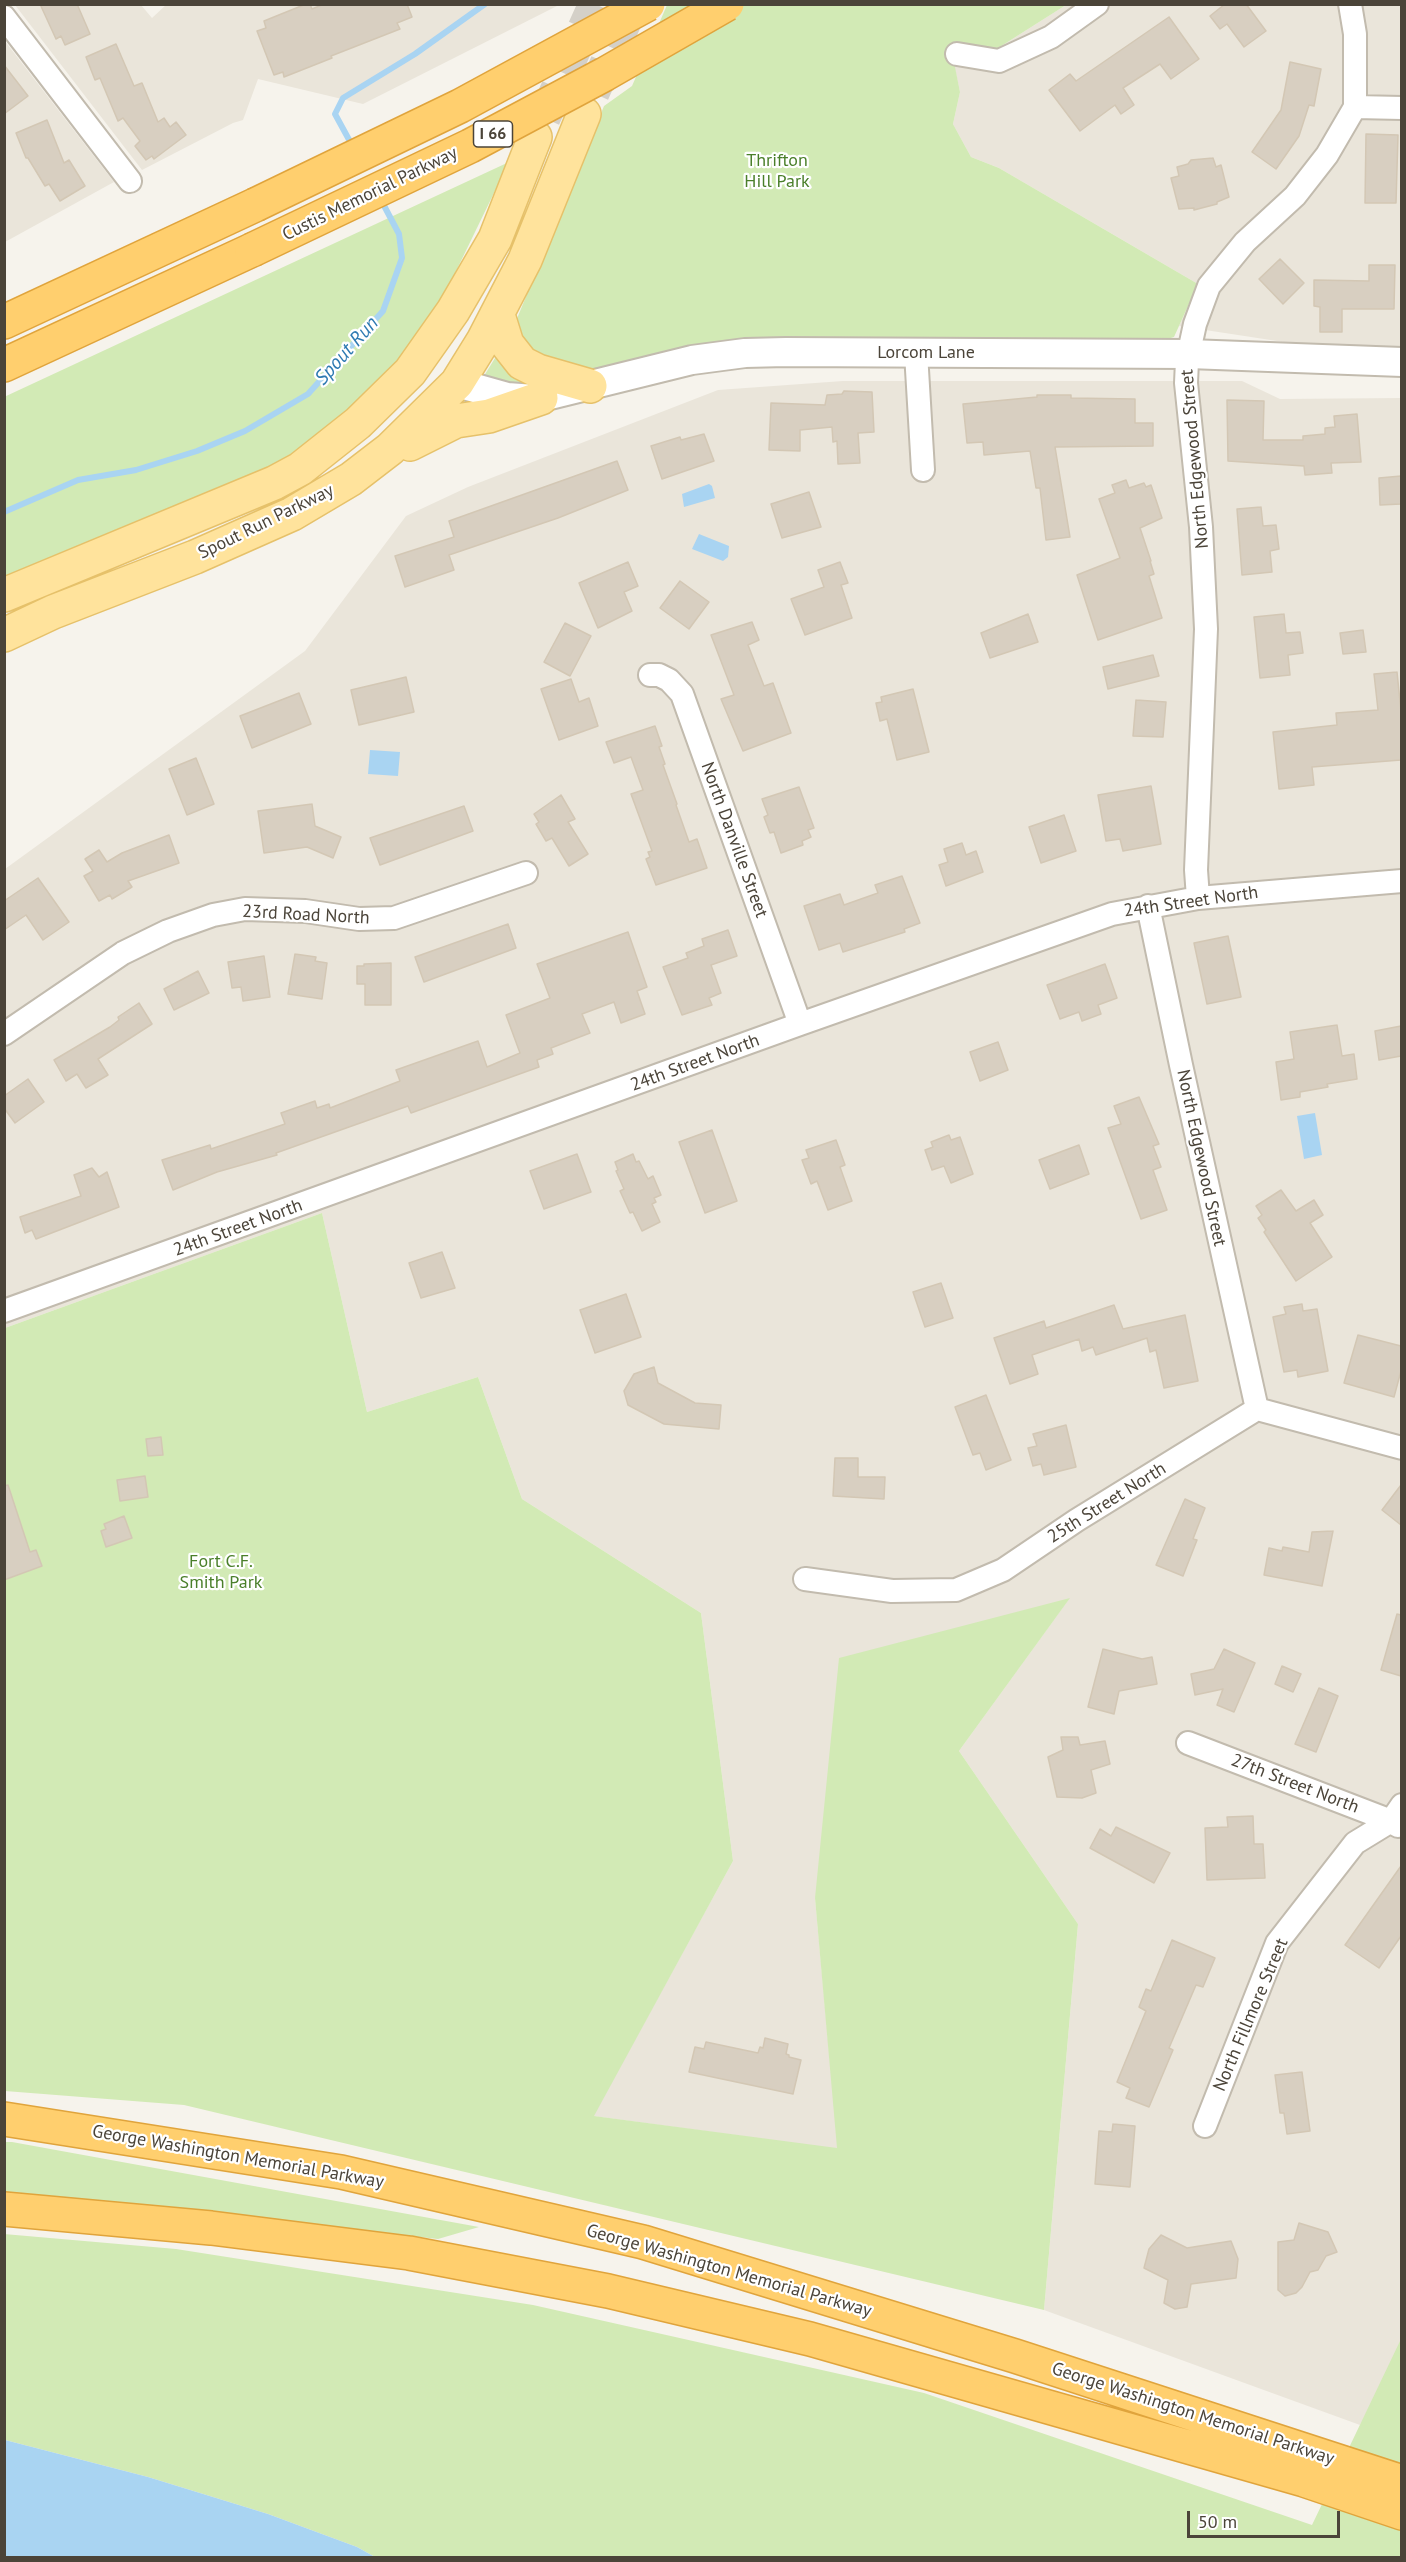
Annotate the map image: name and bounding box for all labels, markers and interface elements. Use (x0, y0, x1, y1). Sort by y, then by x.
road number: I 66 (474, 121, 512, 147)
street label: Custis Memorial Parkway (279, 142, 461, 246)
park label: Thrifton Hill Park (744, 150, 810, 192)
water label: Spout Run (310, 312, 384, 390)
street label: Lorcom Lane (877, 342, 975, 364)
street label: North Edgewood Street (1176, 368, 1214, 550)
street label: Spout Run Parkway (195, 480, 337, 564)
street label: North Danville Street (696, 759, 772, 921)
street label: 24th Street North (1122, 882, 1260, 922)
street label: 23rd Road North (242, 901, 370, 929)
street label: 24th Street North (628, 1030, 762, 1096)
street label: North Edgewood Street (1172, 1068, 1230, 1248)
street label: 24th Street North (171, 1195, 305, 1261)
street label: 25th Street North (1044, 1458, 1170, 1548)
park label: Fort C.F. Smith Park (180, 1551, 262, 1594)
street label: 27th Street North (1228, 1750, 1362, 1818)
street label: North Fillmore Street (1209, 1935, 1293, 2095)
street label: George Washington Memorial Parkway (91, 2121, 385, 2193)
street label: George Washington Memorial Parkway (584, 2220, 874, 2322)
street label: George Washington Memorial Parkway (1049, 2358, 1337, 2470)
scale bar (1190, 2499, 1343, 2537)
text: 50 m (1198, 2510, 1237, 2533)

